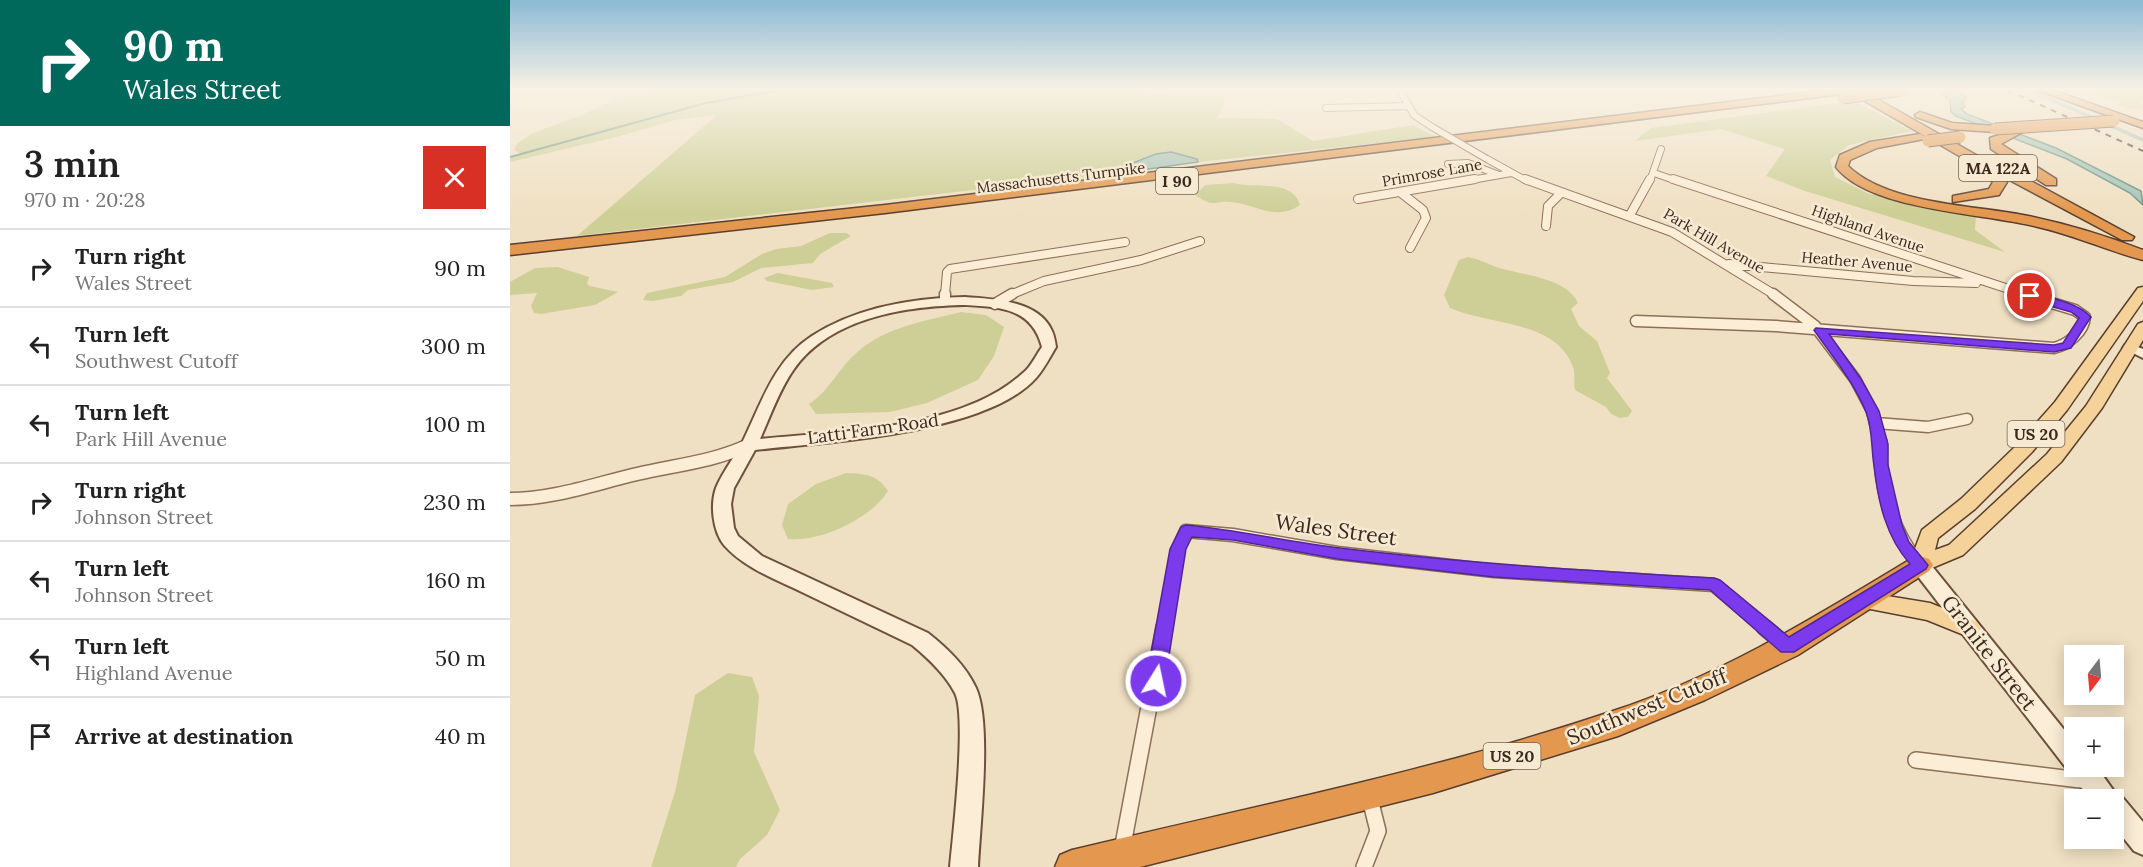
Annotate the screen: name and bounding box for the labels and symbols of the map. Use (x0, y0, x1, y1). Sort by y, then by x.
street label: Primrose Lane (1380, 154, 1483, 191)
road number: MA 122A (1959, 155, 2037, 181)
street label: Massachusetts Turnpike (975, 158, 1146, 197)
road number: I 90 (1156, 168, 1198, 194)
street label: Highland Avenue (1809, 200, 1927, 257)
street label: Park Hill Avenue (1660, 204, 1768, 277)
street label: Heather Avenue (1801, 247, 1913, 276)
pin (2004, 270, 2055, 321)
street label: Latti Farm Road (806, 408, 940, 449)
road number: US 20 (2008, 421, 2065, 447)
street label: Wales Street (1273, 508, 1400, 552)
street label: Granite Street (1936, 589, 2043, 717)
north arrow (2064, 645, 2124, 705)
position arrow (1124, 649, 1188, 713)
street label: Southwest Cutoff (1563, 661, 1733, 751)
road number: US 20 (1484, 743, 1540, 769)

